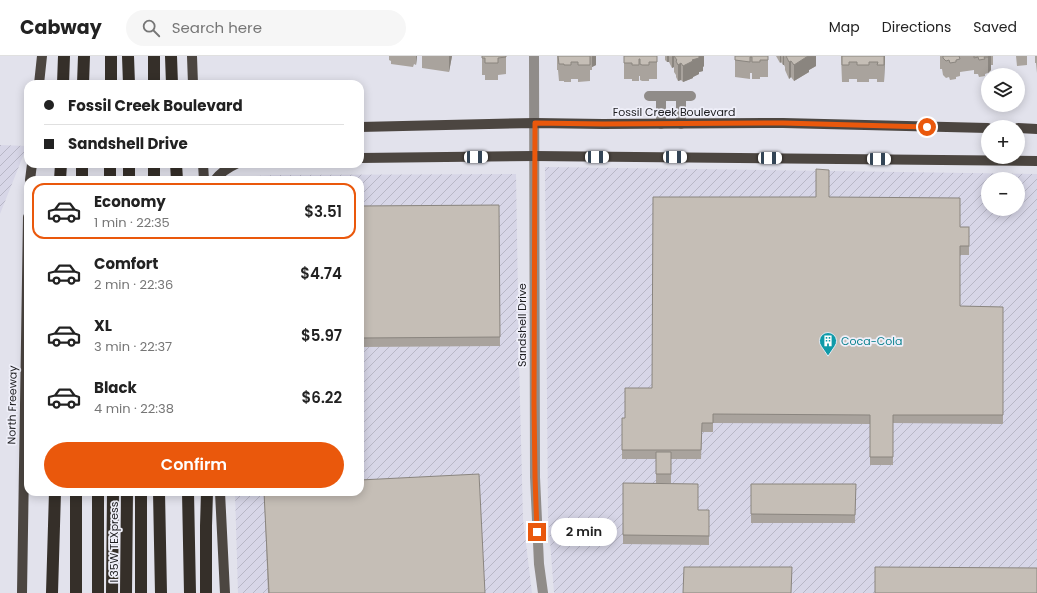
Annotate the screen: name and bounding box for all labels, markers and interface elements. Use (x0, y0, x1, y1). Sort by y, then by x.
search box (126, 10, 406, 46)
text: Cabway (20, 14, 102, 41)
icon: search (140, 17, 162, 39)
text: Search here (172, 17, 262, 38)
text: Map (829, 17, 860, 37)
text: Directions (882, 17, 951, 37)
text: Saved (973, 17, 1017, 37)
map controls (981, 68, 1025, 216)
button: layers (981, 68, 1025, 112)
text: Fossil Creek Boulevard (68, 95, 243, 116)
street label: Fossil Creek Boulevard (613, 104, 735, 120)
route start (918, 118, 936, 136)
button: + (981, 120, 1025, 164)
text: Sandshell Drive (68, 133, 188, 154)
car (464, 151, 488, 163)
car (585, 151, 609, 163)
car (663, 151, 687, 163)
car (758, 152, 782, 164)
car (867, 153, 891, 165)
button: − (981, 172, 1025, 216)
text: Economy (94, 191, 166, 212)
icon: car (46, 193, 82, 229)
text: $3.51 (304, 201, 342, 222)
text: 1 min · 22:35 (94, 213, 170, 232)
text: Comfort (94, 253, 158, 274)
icon: car (46, 255, 82, 291)
text: $4.74 (300, 263, 342, 284)
text: 2 min · 22:36 (94, 275, 173, 294)
street label: Sandshell Drive (514, 283, 530, 367)
text: XL (94, 315, 112, 336)
icon: car (46, 317, 82, 353)
text: $5.97 (301, 325, 342, 346)
building icon: Coca-Cola (818, 331, 838, 356)
place label: Coca-Cola (841, 333, 902, 349)
text: 3 min · 22:37 (94, 337, 172, 356)
street label: North Freeway (3, 365, 21, 445)
text: Black (94, 377, 137, 398)
icon: car (46, 379, 82, 415)
text: $6.22 (301, 387, 342, 408)
text: 4 min · 22:38 (94, 399, 174, 418)
button: Confirm (44, 442, 344, 488)
street label: I 35W TEXpress (106, 501, 122, 582)
callout: 2 min (551, 518, 617, 546)
text: 2 min (566, 522, 602, 541)
route end (528, 523, 546, 541)

